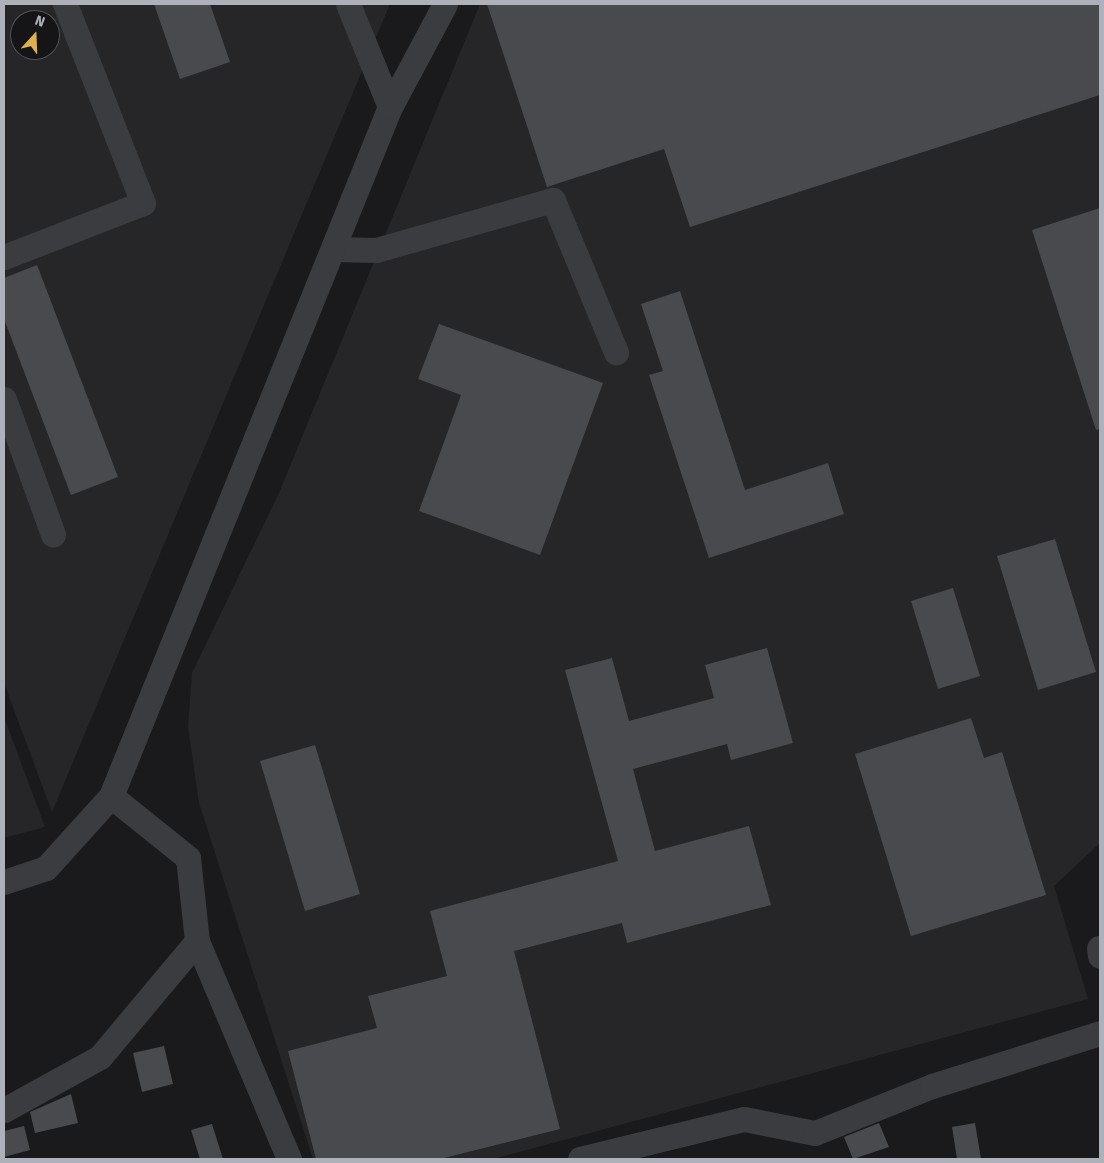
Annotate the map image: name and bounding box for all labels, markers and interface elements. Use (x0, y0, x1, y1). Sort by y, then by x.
north arrow (10, 10, 60, 60)
text: N (33, 12, 47, 31)

